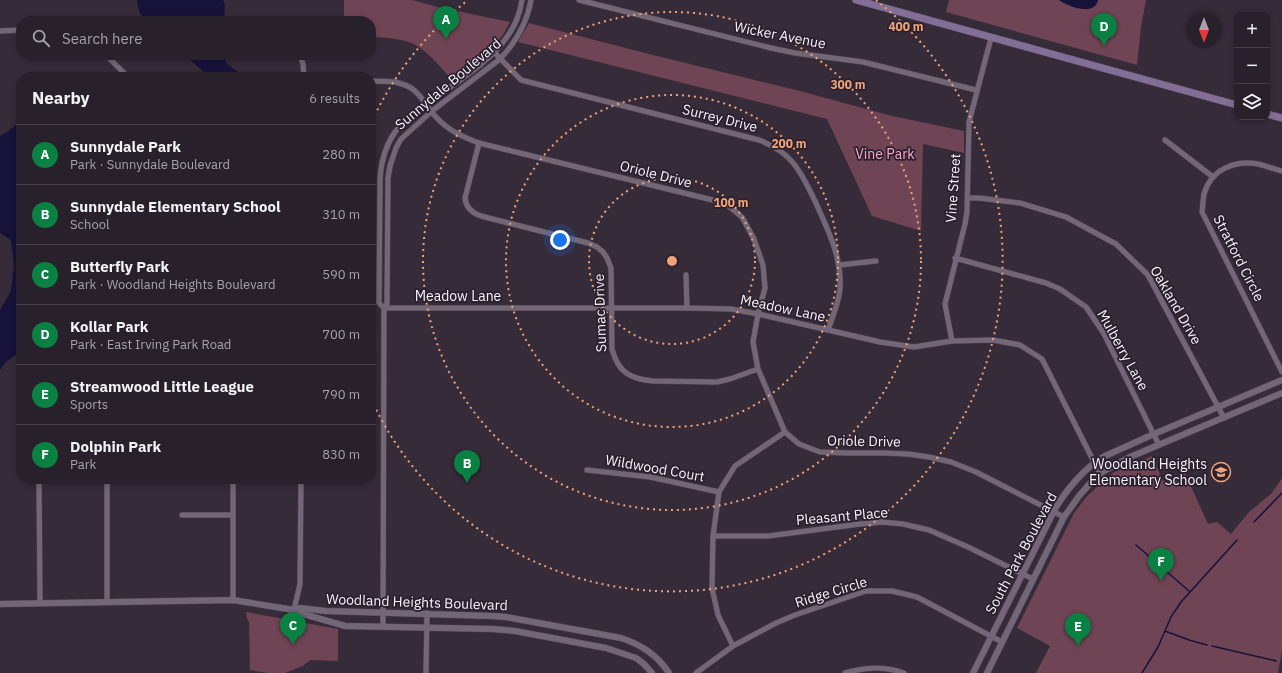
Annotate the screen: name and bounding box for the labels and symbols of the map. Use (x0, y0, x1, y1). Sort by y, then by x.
pin: A (433, 6, 459, 39)
north arrow (1186, 12, 1222, 48)
pin: D (1091, 13, 1117, 46)
street label: Wicker Avenue (733, 17, 828, 53)
text: 400 m (888, 19, 924, 34)
street label: Sunnydale Boulevard (391, 34, 505, 134)
text: 300 m (830, 77, 866, 92)
street label: Surrey Drive (681, 100, 760, 136)
text: 200 m (771, 136, 807, 151)
park label: Vine Park (855, 145, 915, 163)
street label: Vine Street (942, 153, 964, 223)
street label: Oriole Drive (618, 156, 694, 192)
text: 100 m (713, 195, 749, 210)
street label: Stratford Circle (1209, 212, 1269, 305)
your location (550, 230, 570, 250)
centre of rings (665, 254, 679, 268)
street label: Oakland Drive (1146, 262, 1206, 348)
street label: Sumac Drive (590, 273, 610, 353)
street label: Meadow Lane (415, 287, 502, 305)
street label: Meadow Lane (739, 290, 828, 326)
street label: Mulberry Lane (1093, 306, 1153, 394)
street label: Oriole Drive (827, 431, 901, 451)
pin: B (454, 450, 480, 483)
street label: Wildwood Court (604, 450, 706, 486)
place label: Woodland Heights Elementary School (1089, 455, 1207, 489)
school or university icon: Woodland Heights Elementary School (1210, 461, 1232, 483)
street label: South Park Boulevard (981, 489, 1061, 617)
street label: Pleasant Place (795, 503, 889, 529)
pin: F (1148, 548, 1174, 581)
street label: Ridge Circle (793, 572, 870, 612)
street label: Woodland Heights Boulevard (326, 590, 508, 614)
pin: C (280, 612, 306, 645)
pin: E (1065, 613, 1091, 646)

